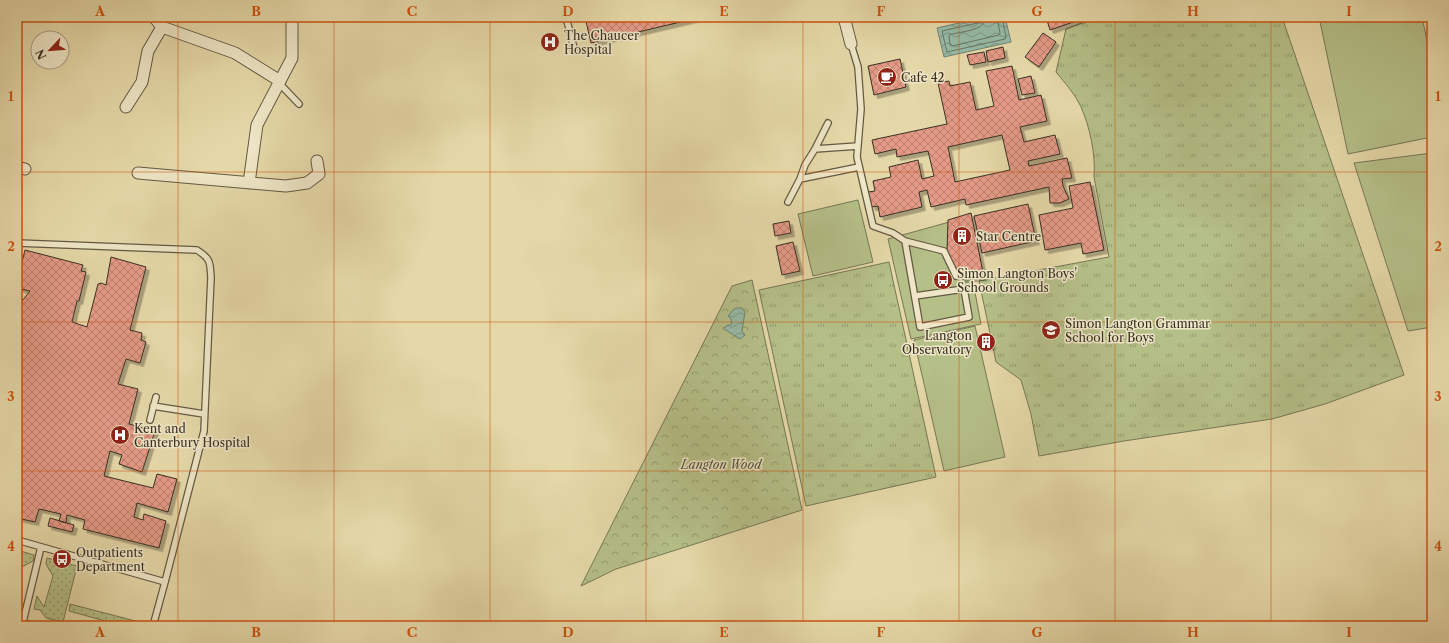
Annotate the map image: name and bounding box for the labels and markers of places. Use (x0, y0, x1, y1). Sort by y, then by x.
place label: The Chaucer Hospital (564, 28, 639, 57)
hospital icon: The Chaucer Hospital (539, 31, 561, 53)
cafe icon: Cafe 42 (876, 66, 898, 88)
place label: Cafe 42 (901, 70, 945, 85)
building icon: Star Centre (951, 225, 973, 247)
place label: Star Centre (976, 229, 1041, 244)
place label: Simon Langton Boys' School Grounds (957, 266, 1077, 295)
bus stop icon: Simon Langton Boys' School Grounds (932, 269, 954, 291)
place label: Simon Langton Grammar School for Boys (1065, 316, 1210, 345)
school or university icon: Simon Langton Grammar School for Boys (1040, 319, 1062, 341)
place label: Langton Observatory (902, 328, 972, 357)
building icon: Langton Observatory (975, 331, 997, 353)
place label: Kent and Canterbury Hospital (134, 421, 251, 450)
hospital icon: Kent and Canterbury Hospital (109, 424, 131, 446)
place label: Outpatients Department (76, 545, 146, 574)
bus stop icon: Outpatients Department (51, 548, 73, 570)

